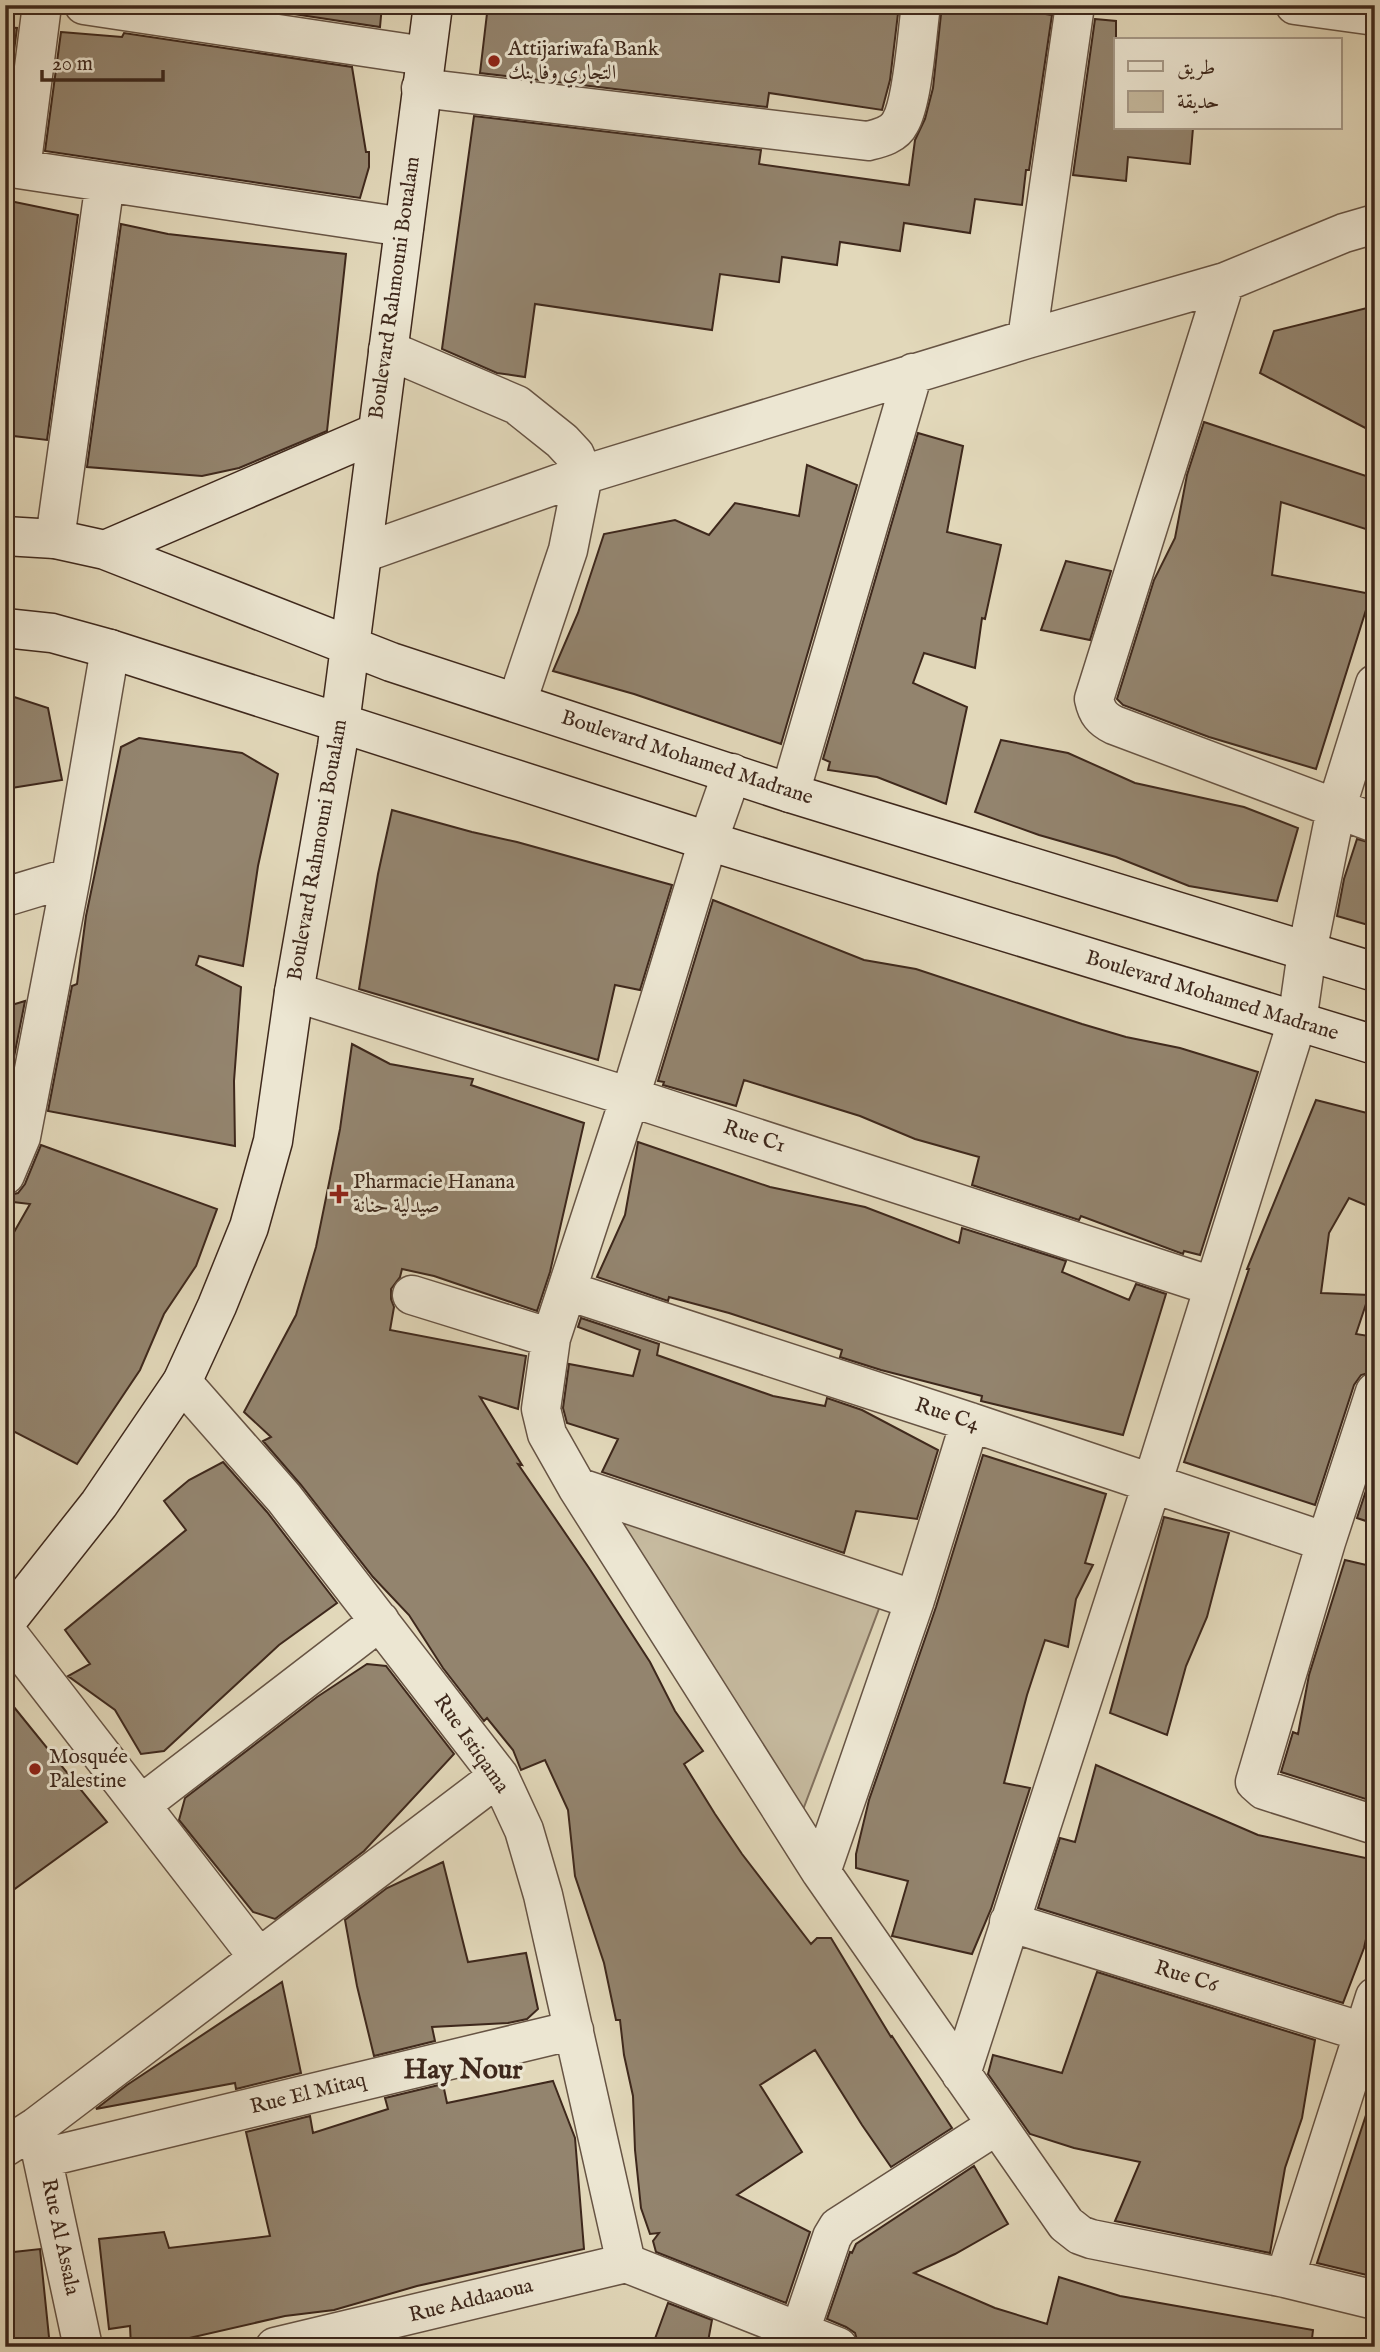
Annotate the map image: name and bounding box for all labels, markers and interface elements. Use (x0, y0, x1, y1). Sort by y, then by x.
place label: Attijariwafa Bank التجاري وفا بنك (507, 36, 660, 88)
scale bar (42, 38, 163, 82)
legend (1114, 38, 1342, 130)
text: 20 m (52, 51, 93, 78)
marker: Attijariwafa Bank التجاري وفا بنك (486, 53, 502, 69)
text: طريق (1177, 55, 1215, 82)
text: حديقة (1177, 89, 1220, 116)
street label: Boulevard Rahmouni Boualam (363, 155, 427, 421)
street label: Boulevard Mohamed Madrane (558, 704, 817, 812)
street label: Boulevard Rahmouni Boualam (282, 717, 354, 983)
street label: Boulevard Mohamed Madrane (1082, 945, 1342, 1048)
street label: Rue C1 (719, 1114, 789, 1160)
place label: Pharmacie Hanana صيدلية حنانة (353, 1169, 516, 1220)
marker: Pharmacie Hanana صيدلية حنانة (331, 1186, 347, 1202)
street label: Rue C4 (911, 1392, 983, 1438)
street label: Rue Istiqama (427, 1689, 516, 1800)
place label: Mosquée Palestine (49, 1744, 128, 1795)
marker: Mosquée Palestine (27, 1761, 43, 1777)
street label: Rue C6 (1151, 1955, 1222, 2000)
district label: Hay Nour (404, 2053, 523, 2088)
street label: Rue El Mitaq (248, 2067, 369, 2121)
street label: Rue Al Assala (34, 2176, 86, 2299)
street label: Rue Addaaoua (406, 2272, 537, 2329)

